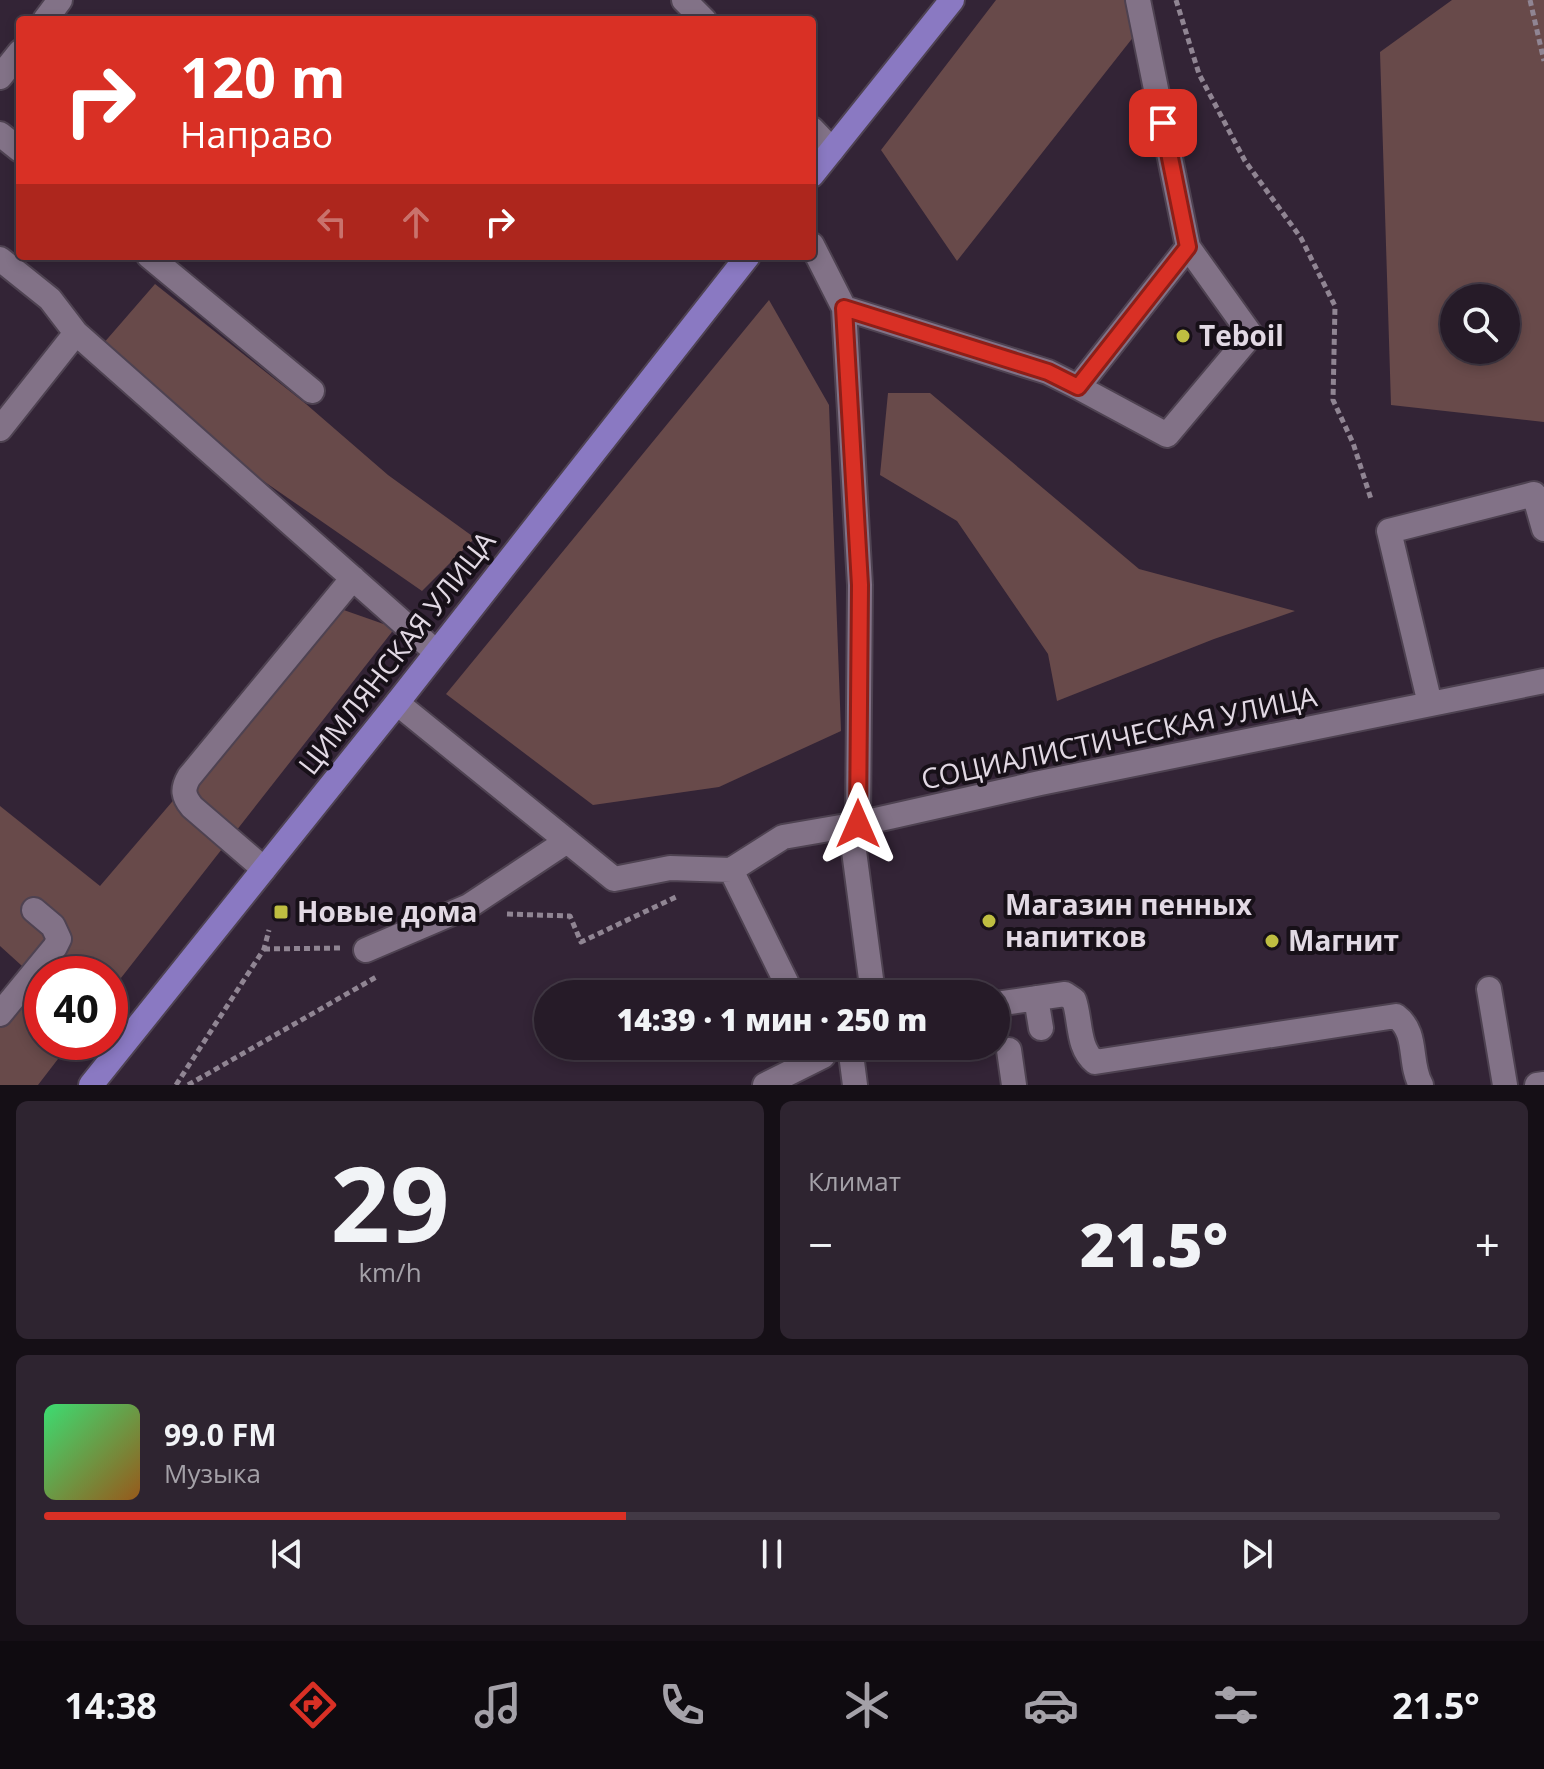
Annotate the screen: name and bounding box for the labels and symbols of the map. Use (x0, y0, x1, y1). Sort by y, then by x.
pin (1129, 89, 1197, 157)
place label: Teboil (1199, 316, 1284, 354)
marker: Teboil (1174, 327, 1192, 345)
street label: ЦИМЛЯНСКАЯ УЛИЦА (289, 523, 503, 782)
street label: СОЦИАЛИСТИЧЕСКАЯ УЛИЦА (918, 676, 1320, 798)
position arrow (816, 782, 900, 866)
place label: Магазин пенных напитков (1005, 885, 1253, 955)
place label: Новые дома (297, 892, 477, 930)
marker: Новые дома (272, 903, 290, 921)
marker: Магазин пенных напитков (980, 912, 998, 930)
place label: Магнит (1288, 921, 1399, 959)
marker: Магнит (1263, 932, 1281, 950)
speed limit sign: 40 (24, 956, 128, 1060)

